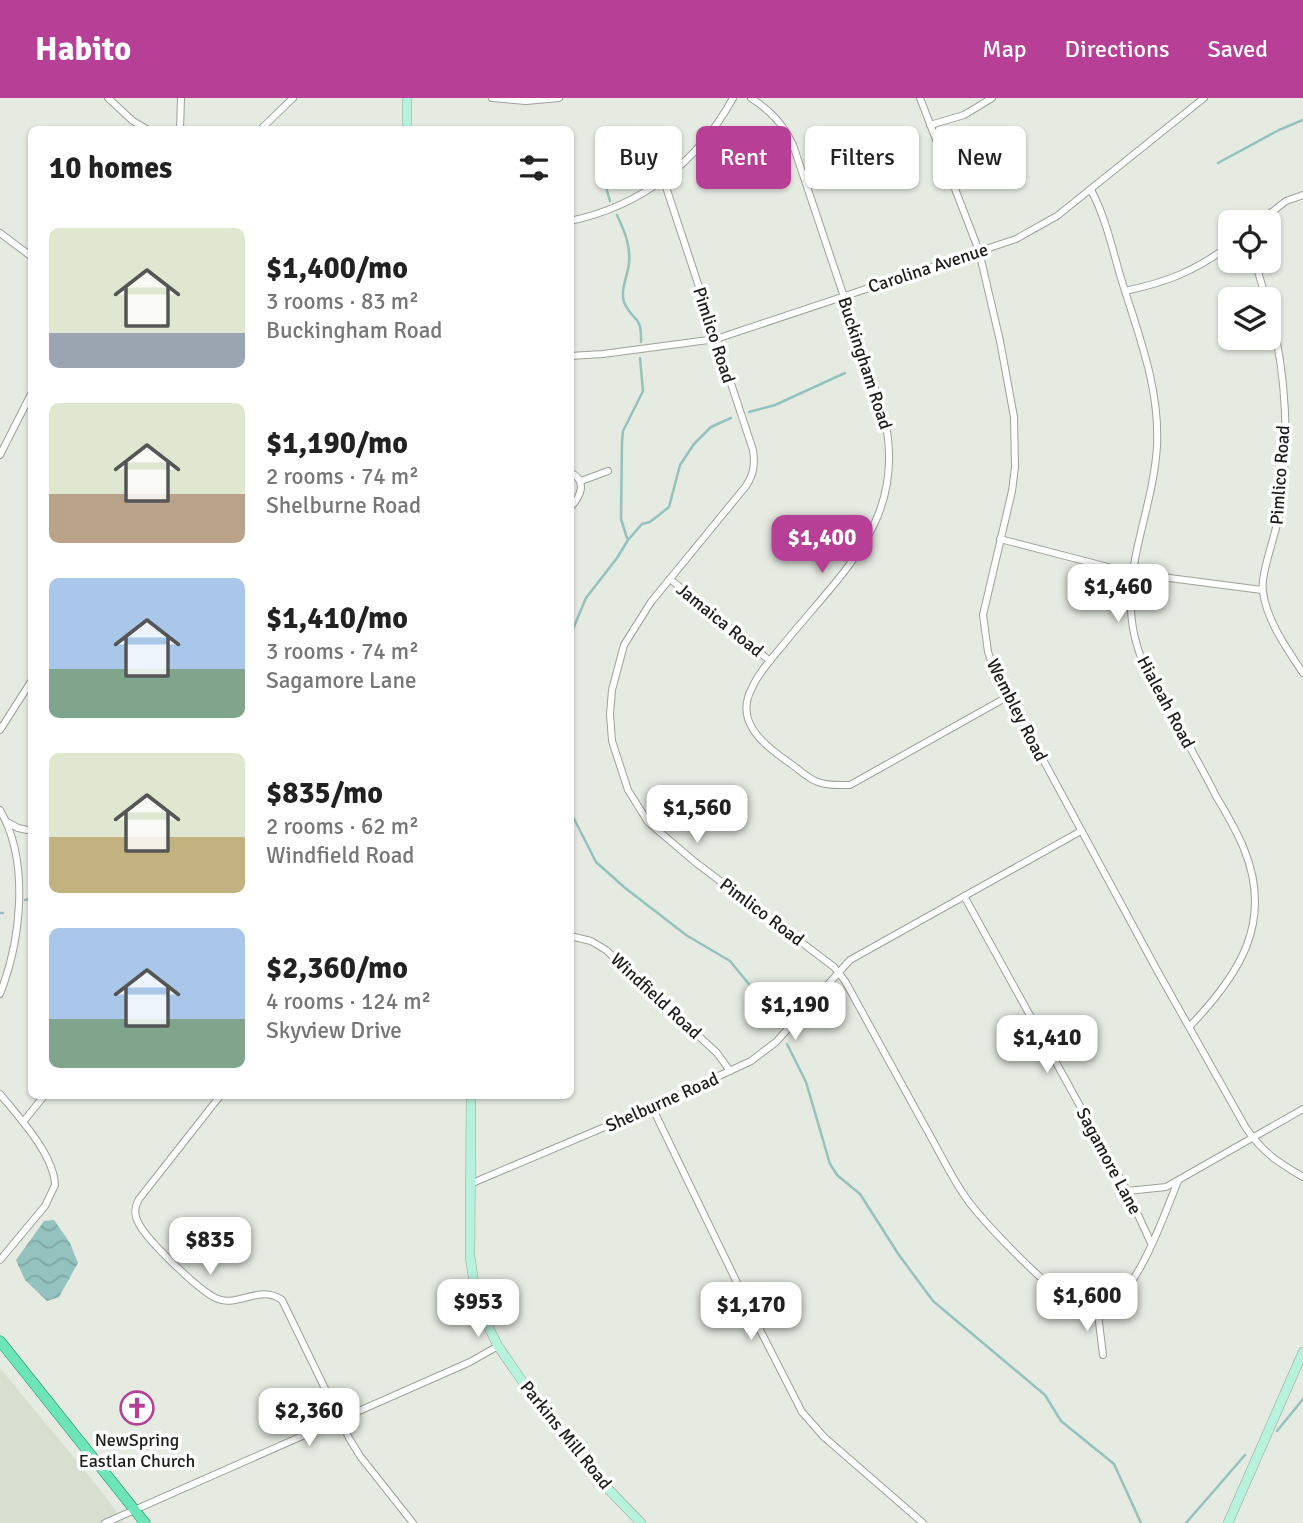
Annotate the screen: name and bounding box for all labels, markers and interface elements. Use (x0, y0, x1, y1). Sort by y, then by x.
text: Habito (35, 29, 131, 70)
text: Map (982, 34, 1027, 64)
text: Directions (1065, 34, 1170, 64)
text: Saved (1208, 34, 1268, 64)
chip: Buy (595, 126, 682, 189)
chip: Rent (696, 126, 791, 189)
chip: Filters (805, 126, 919, 189)
chip: New (933, 126, 1026, 189)
icon: filters (515, 149, 553, 187)
text: 10 homes (49, 150, 172, 187)
map controls (1218, 210, 1281, 350)
button: locate (1218, 210, 1281, 273)
street label: Carolina Avenue (865, 238, 991, 298)
text: $1,400/mo (266, 250, 408, 287)
icon: home (105, 256, 189, 340)
street label: Pimlico Road (688, 284, 740, 386)
text: 3 rooms · 83 m² (266, 287, 419, 316)
button: layers (1218, 287, 1281, 350)
street label: Buckingham Road (833, 294, 897, 432)
text: Buckingham Road (266, 316, 442, 345)
street label: Pimlico Road (1266, 424, 1294, 526)
text: $1,190/mo (266, 425, 408, 462)
icon: home (105, 431, 189, 515)
text: 2 rooms · 74 m² (266, 462, 419, 491)
text: Shelburne Road (266, 491, 421, 520)
pin: $1,400 (765, 516, 879, 575)
text: $1,400 (788, 523, 856, 552)
pin: $1,460 (1061, 564, 1175, 624)
text: $1,460 (1084, 572, 1152, 601)
street label: Jamaica Road (672, 578, 768, 662)
text: $1,410/mo (266, 600, 408, 637)
icon: home (105, 606, 189, 690)
text: 3 rooms · 74 m² (266, 637, 419, 666)
street label: Hialeah Road (1132, 652, 1200, 752)
street label: Wembley Road (982, 655, 1052, 765)
text: Sagamore Lane (266, 666, 417, 695)
text: $835/mo (266, 775, 383, 812)
icon: home (105, 781, 189, 865)
pin: $1,560 (640, 786, 754, 845)
text: $1,560 (663, 793, 731, 822)
text: 2 rooms · 62 m² (266, 812, 419, 841)
text: Windfield Road (266, 841, 414, 870)
street label: Pimlico Road (716, 873, 808, 951)
street label: Windfield Road (606, 948, 706, 1044)
text: $2,360/mo (266, 950, 408, 987)
icon: home (105, 956, 189, 1040)
pin: $1,190 (738, 982, 852, 1042)
text: 4 rooms · 124 m² (266, 987, 431, 1016)
text: $1,190 (761, 990, 829, 1019)
text: Skyview Drive (266, 1016, 402, 1045)
pin: $1,410 (990, 1016, 1104, 1075)
text: $1,410 (1013, 1023, 1081, 1052)
street label: Shelburne Road (602, 1067, 722, 1137)
street label: Sagamore Lane (1072, 1104, 1146, 1218)
pin: $835 (169, 1218, 251, 1277)
text: $835 (185, 1225, 235, 1254)
pin: $1,600 (1030, 1274, 1144, 1333)
pin: $953 (437, 1280, 519, 1339)
text: $1,600 (1053, 1281, 1121, 1310)
pin: $1,170 (694, 1282, 808, 1342)
text: $953 (453, 1287, 503, 1316)
text: $1,170 (717, 1290, 785, 1319)
street label: Parkins Mill Road (516, 1376, 616, 1494)
pin: $2,360 (252, 1388, 366, 1448)
church icon: NewSpring Eastlan Church (118, 1389, 156, 1427)
text: $2,360 (275, 1396, 343, 1425)
place label: NewSpring Eastlan Church (79, 1429, 195, 1472)

